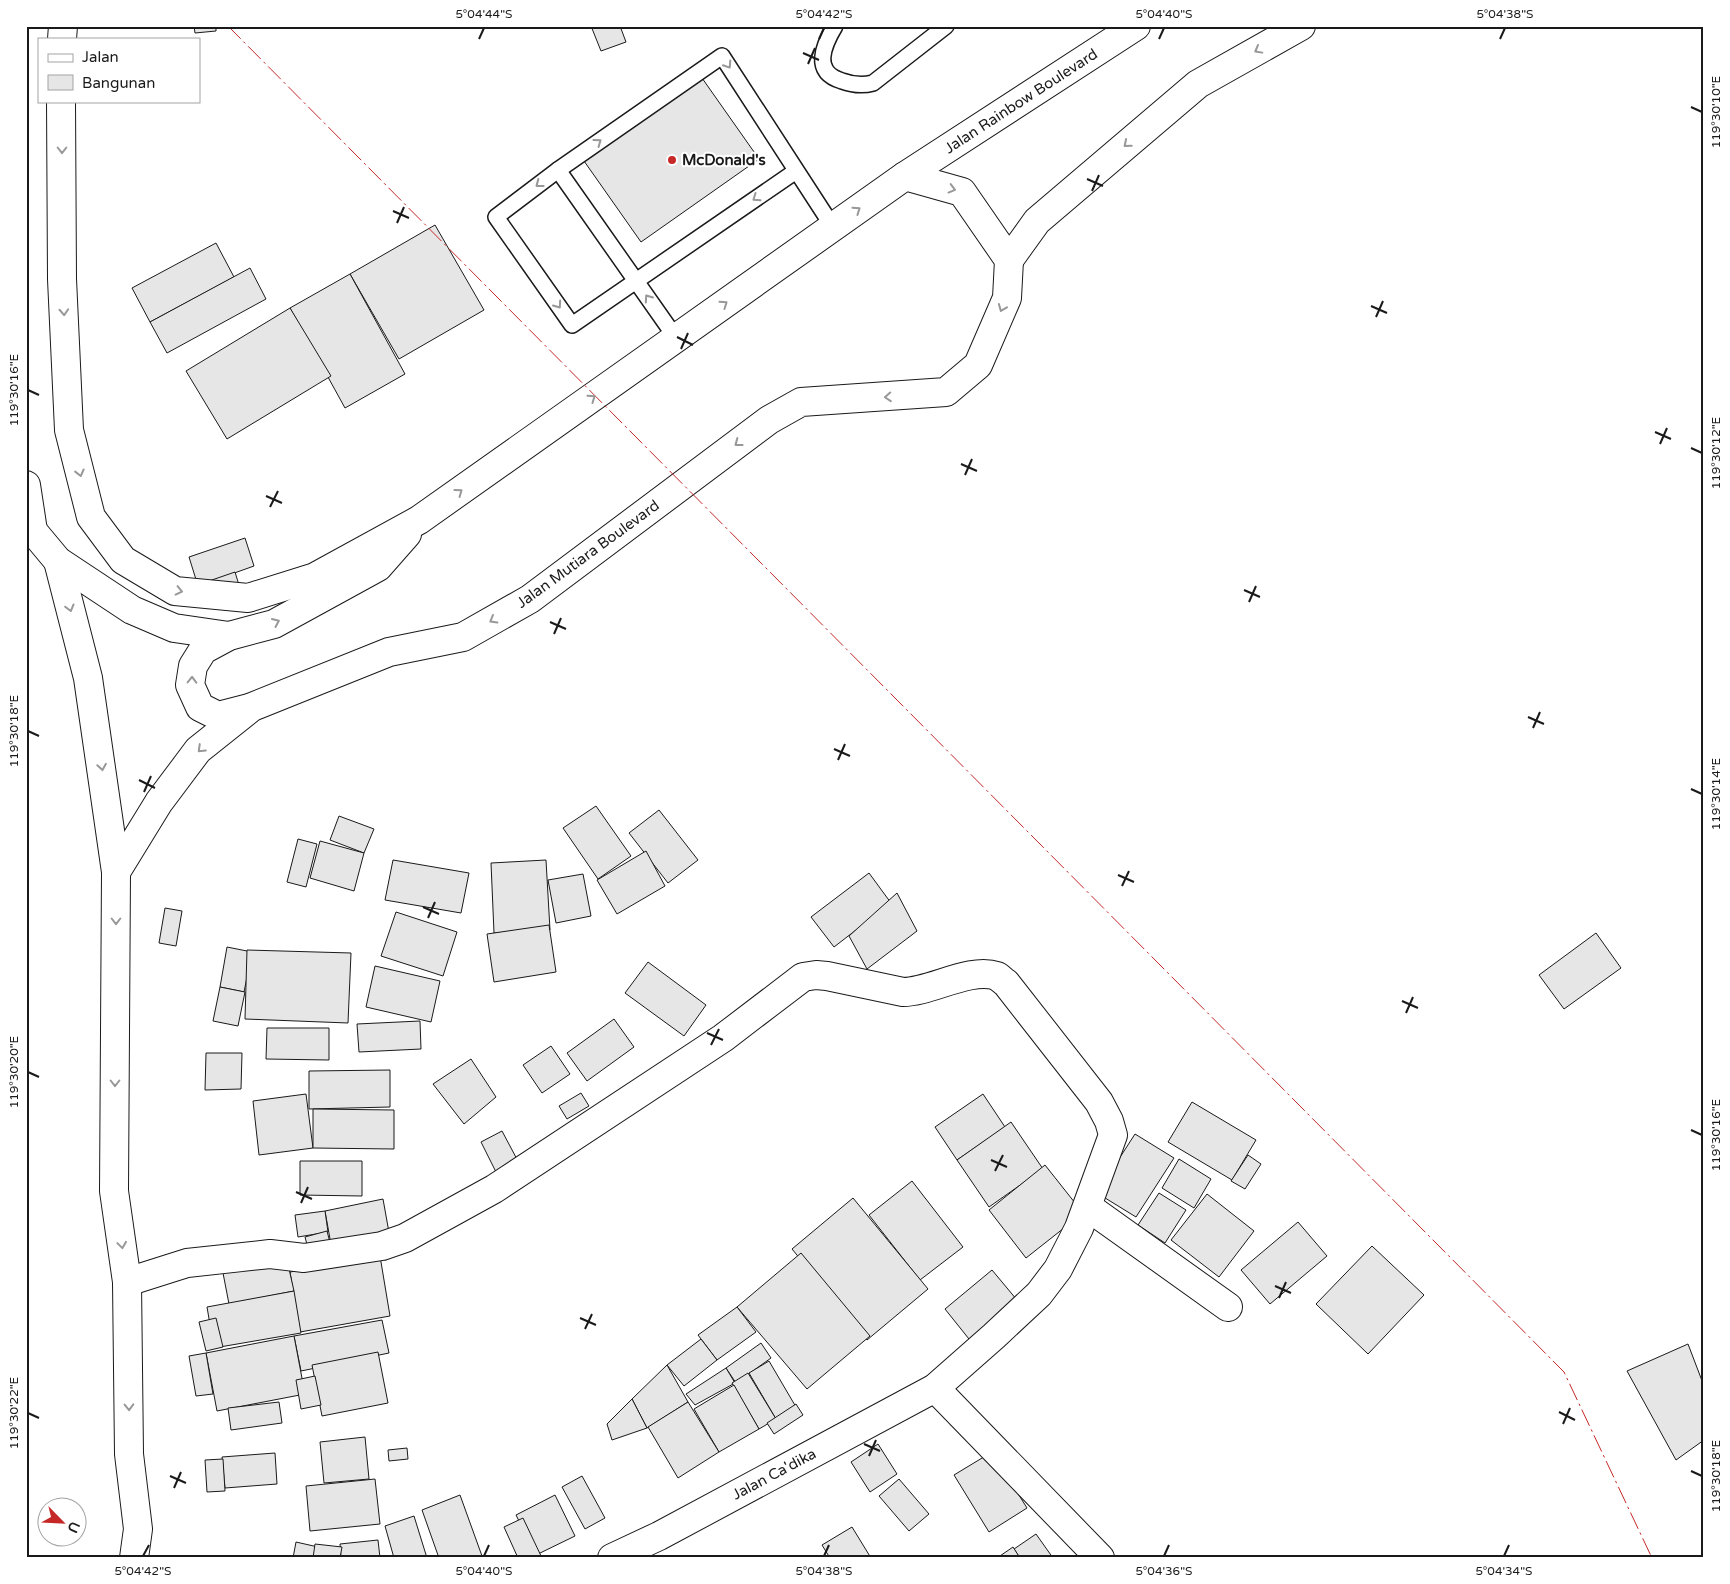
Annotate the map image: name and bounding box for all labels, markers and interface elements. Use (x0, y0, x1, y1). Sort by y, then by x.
text: 5°04'44"S (456, 7, 512, 21)
text: 5°04'42"S (796, 7, 852, 21)
text: 5°04'40"S (1136, 7, 1192, 21)
text: 5°04'38"S (1477, 7, 1533, 21)
legend (38, 38, 200, 102)
one-way arrow (1255, 44, 1264, 54)
street label: Jalan Rainbow Boulevard (941, 45, 1101, 157)
text: Jalan (82, 48, 119, 66)
one-way arrow (722, 60, 731, 69)
text: Bangunan (82, 74, 155, 92)
text: 119°30'10"E (1709, 75, 1723, 148)
one-way arrow (592, 139, 602, 148)
one-way arrow (1123, 139, 1132, 148)
one-way arrow (57, 146, 67, 154)
place label: McDonald's (682, 151, 766, 169)
marker: McDonald's (666, 154, 678, 166)
one-way arrow (535, 178, 545, 187)
one-way arrow (948, 183, 957, 194)
one-way arrow (752, 192, 761, 201)
one-way arrow (851, 208, 860, 216)
one-way arrow (645, 294, 654, 304)
one-way arrow (552, 299, 561, 309)
one-way arrow (719, 301, 728, 310)
one-way arrow (998, 303, 1009, 312)
one-way arrow (58, 309, 69, 317)
text: 119°30'16"E (7, 353, 21, 426)
one-way arrow (884, 391, 892, 402)
one-way arrow (586, 395, 595, 404)
text: 119°30'12"E (1709, 416, 1723, 489)
one-way arrow (734, 437, 744, 446)
one-way arrow (74, 469, 85, 478)
one-way arrow (453, 489, 463, 498)
street label: Jalan Mutiara Boulevard (513, 496, 663, 612)
one-way arrow (175, 585, 183, 595)
one-way arrow (64, 604, 75, 613)
one-way arrow (489, 614, 498, 624)
one-way arrow (271, 617, 280, 628)
one-way arrow (187, 676, 197, 684)
text: 119°30'18"E (7, 694, 21, 767)
one-way arrow (197, 743, 206, 752)
text: 119°30'14"E (1709, 757, 1723, 830)
one-way arrow (96, 763, 106, 772)
one-way arrow (111, 917, 121, 925)
text: 119°30'20"E (7, 1035, 21, 1108)
one-way arrow (110, 1080, 120, 1087)
text: 119°30'16"E (1709, 1098, 1723, 1171)
one-way arrow (116, 1242, 127, 1250)
text: 119°30'22"E (7, 1376, 21, 1449)
one-way arrow (124, 1404, 134, 1412)
text: 119°30'18"E (1709, 1439, 1723, 1512)
street label: Jalan Ca'dika (729, 1444, 819, 1504)
north arrow (38, 1496, 88, 1546)
text: U (63, 1519, 83, 1535)
text: 5°04'42"S (115, 1564, 171, 1578)
text: 5°04'40"S (456, 1564, 512, 1578)
text: 5°04'38"S (796, 1564, 852, 1578)
text: 5°04'36"S (1136, 1564, 1192, 1578)
text: 5°04'34"S (1476, 1564, 1532, 1578)

